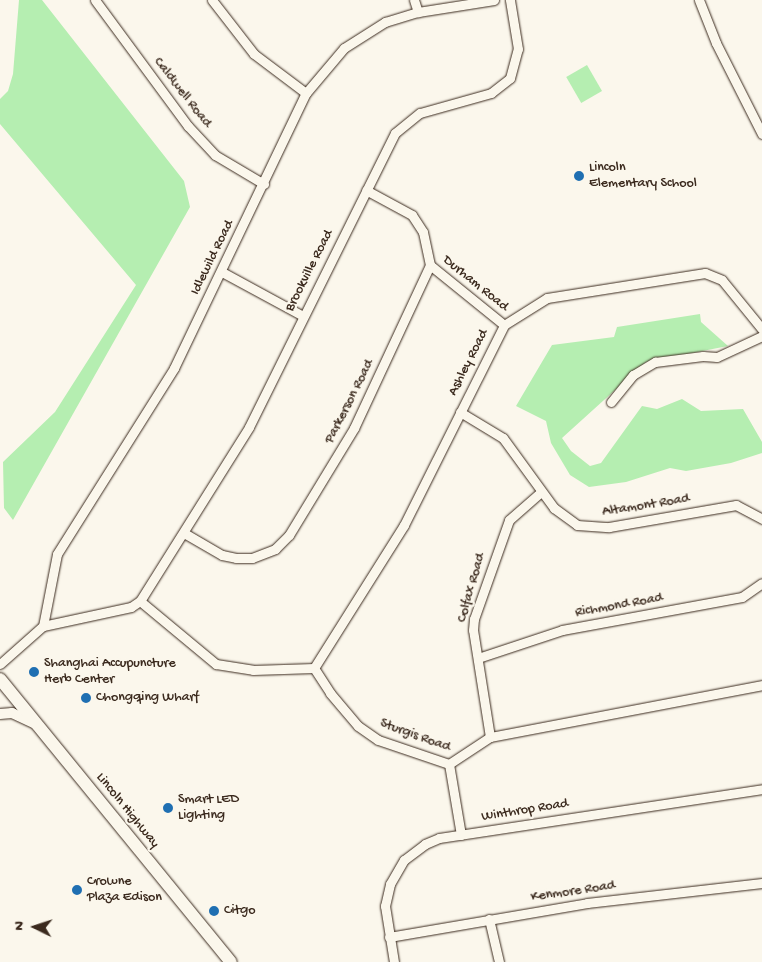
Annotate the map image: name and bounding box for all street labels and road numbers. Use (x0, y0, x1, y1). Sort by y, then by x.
street label: Caldwell Road (149, 54, 215, 132)
street label: Idlewild Road (188, 218, 238, 298)
street label: Brookville Road (282, 227, 338, 315)
street label: Durham Road (439, 252, 511, 316)
street label: Ashley Road (445, 327, 493, 399)
street label: Parkerson Road (322, 357, 378, 447)
street label: Altamont Road (601, 491, 691, 521)
street label: Colfax Road (454, 551, 490, 625)
street label: Richmond Road (574, 590, 664, 622)
street label: Sturgis Road (377, 715, 453, 757)
street label: Lincoln Highway (92, 770, 162, 852)
street label: Winthrop Road (480, 796, 570, 826)
street label: Kenmore Road (530, 878, 616, 906)

